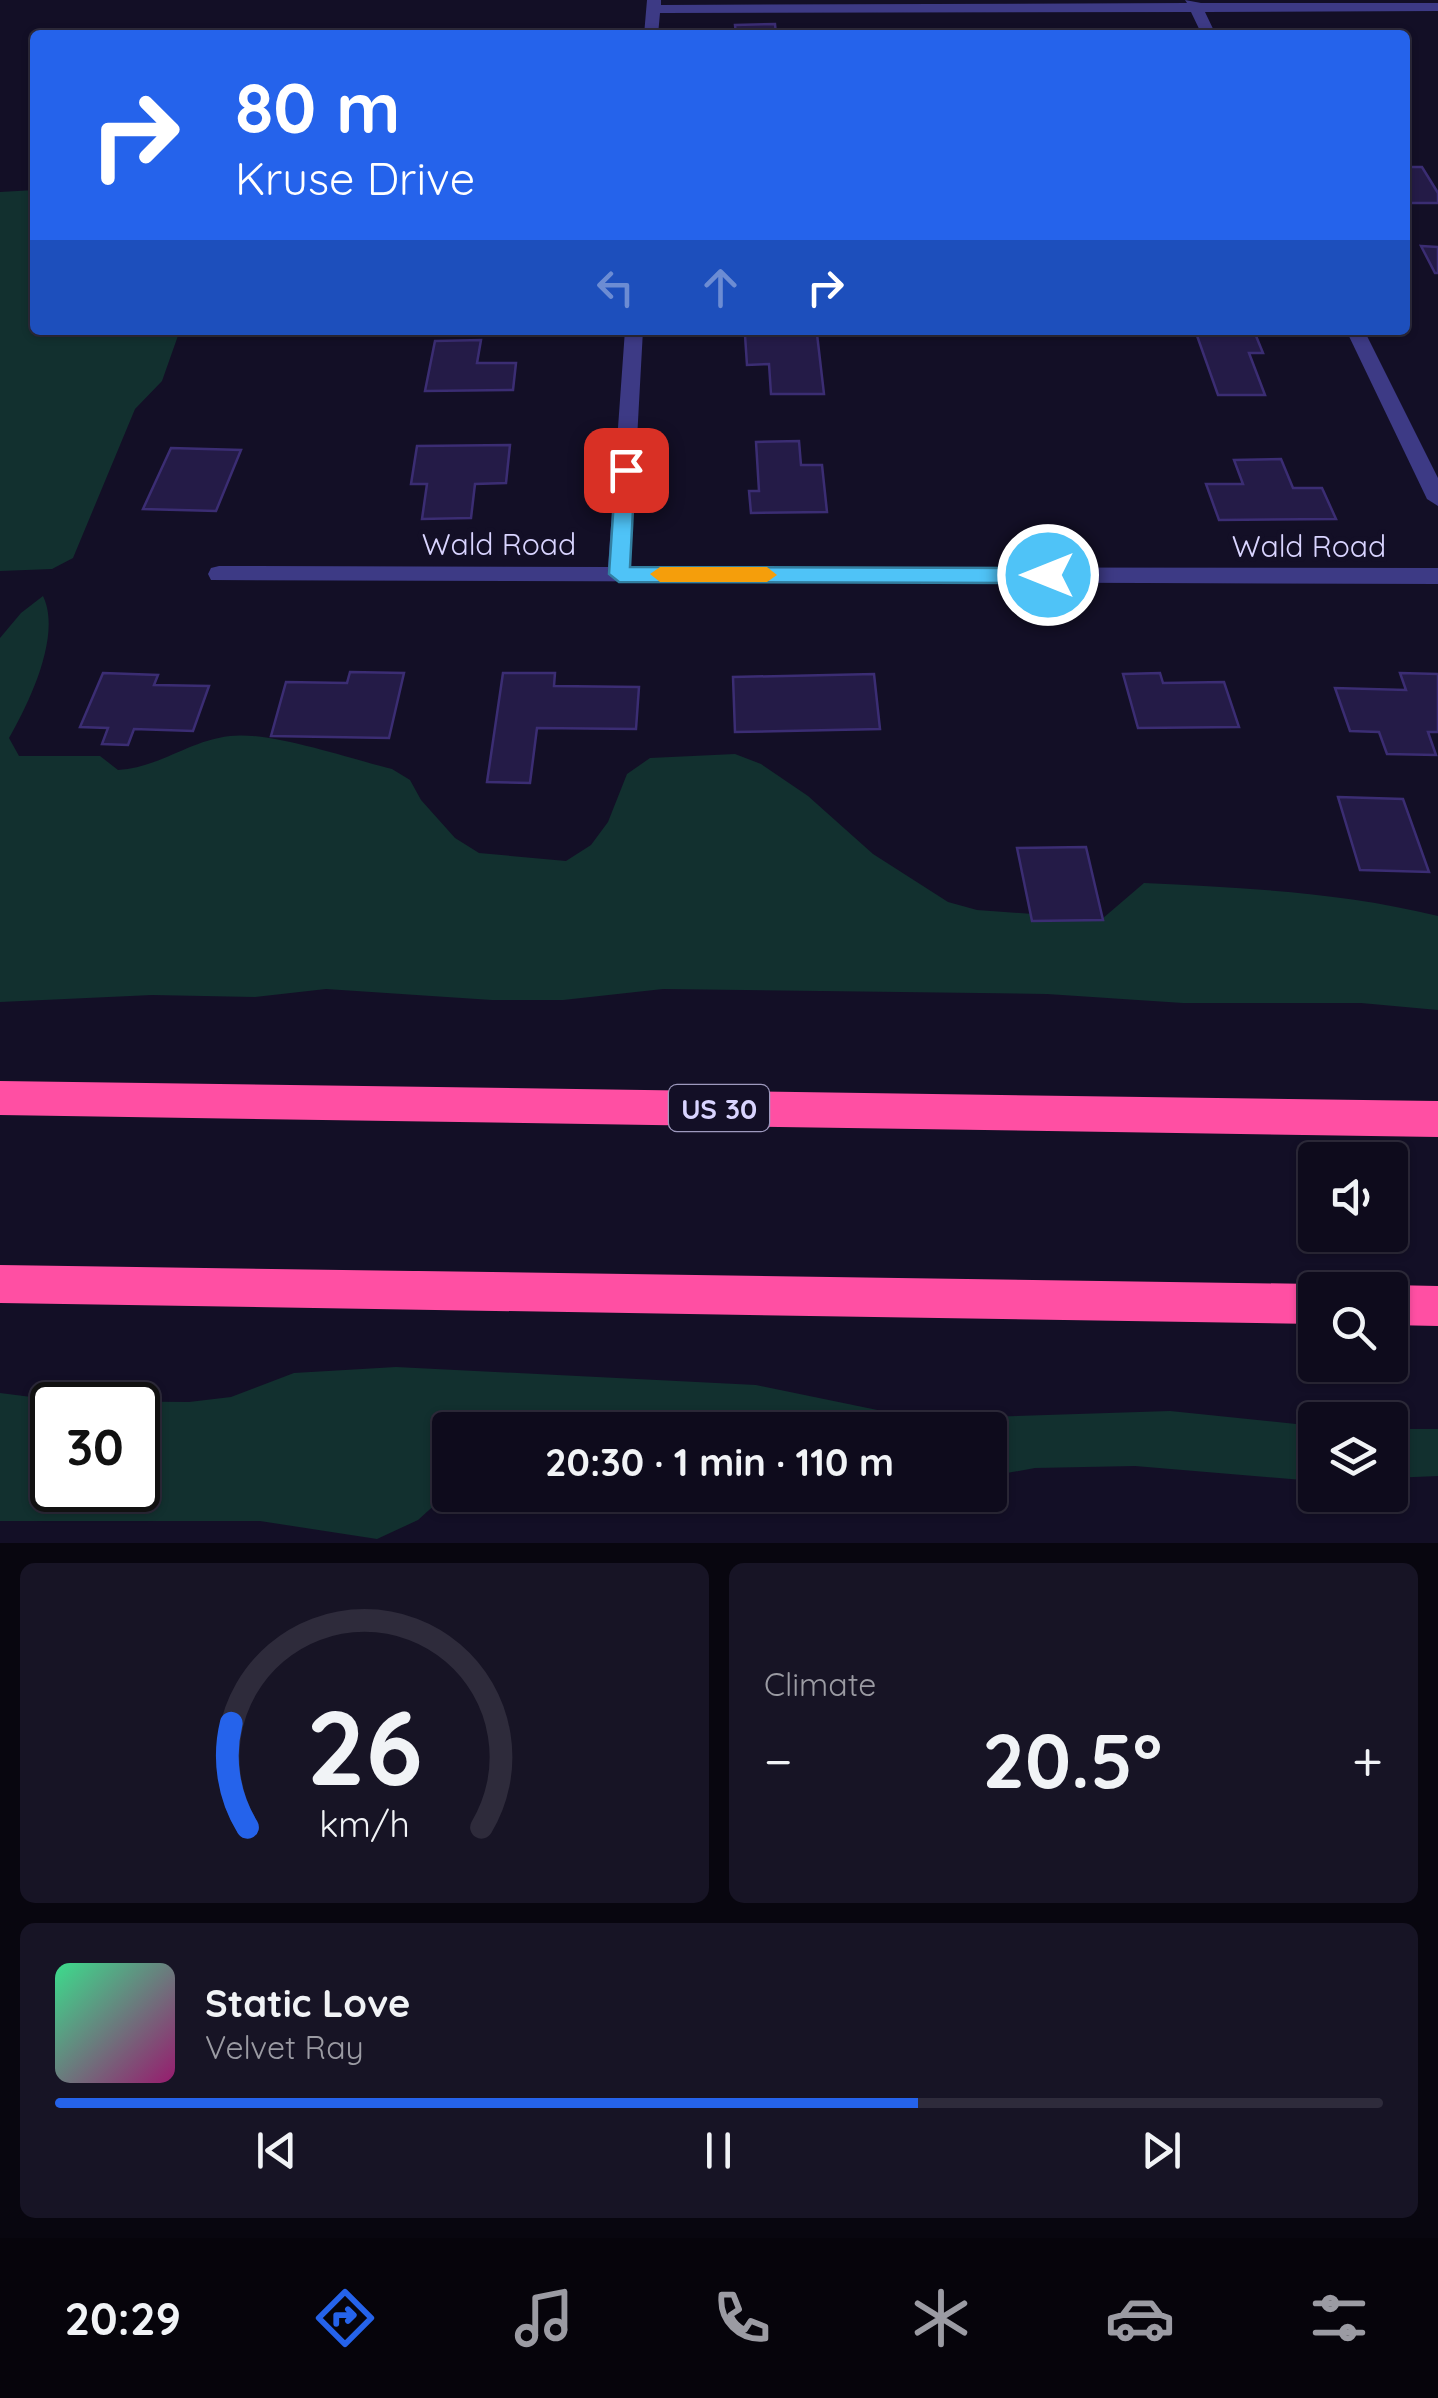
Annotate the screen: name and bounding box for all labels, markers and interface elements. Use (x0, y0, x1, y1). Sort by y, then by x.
text: 80 m (235, 63, 400, 151)
icon: right (70, 70, 200, 200)
text: Kruse Drive (235, 150, 475, 206)
icon: left (588, 260, 643, 315)
icon: ahead (693, 260, 748, 315)
icon: right (798, 260, 853, 315)
pin (584, 428, 669, 513)
icon: arrive (599, 443, 654, 498)
position arrow (996, 523, 1100, 627)
street label: Wald Road (422, 525, 576, 563)
street label: Wald Road (1232, 527, 1386, 565)
road number: US 30 (669, 1085, 769, 1131)
map controls (1298, 1142, 1408, 1512)
button: sound (1298, 1142, 1408, 1252)
button: search (1298, 1272, 1408, 1382)
speed limit sign: 30 (30, 1382, 160, 1512)
button: layers (1298, 1402, 1408, 1512)
text: 20:30 · 1 min · 110 m (545, 1438, 894, 1486)
text: Climate (764, 1664, 876, 1704)
text: 26 (306, 1681, 423, 1811)
text: 20.5° (982, 1713, 1162, 1807)
text: − (764, 1726, 793, 1795)
text: + (1352, 1726, 1383, 1795)
text: km/h (319, 1801, 410, 1846)
text: Static Love (205, 1979, 410, 2027)
text: Velvet Ray (205, 2027, 364, 2067)
icon: previous (249, 2123, 304, 2178)
icon: pause (691, 2123, 746, 2178)
icon: next (1134, 2123, 1189, 2178)
icon: directions (310, 2283, 380, 2353)
icon: music (509, 2283, 579, 2353)
icon: phone (707, 2283, 777, 2353)
icon: climate (906, 2283, 976, 2353)
icon: car (1105, 2283, 1175, 2353)
icon: filters (1304, 2283, 1374, 2353)
text: 20:29 (64, 2290, 181, 2346)

